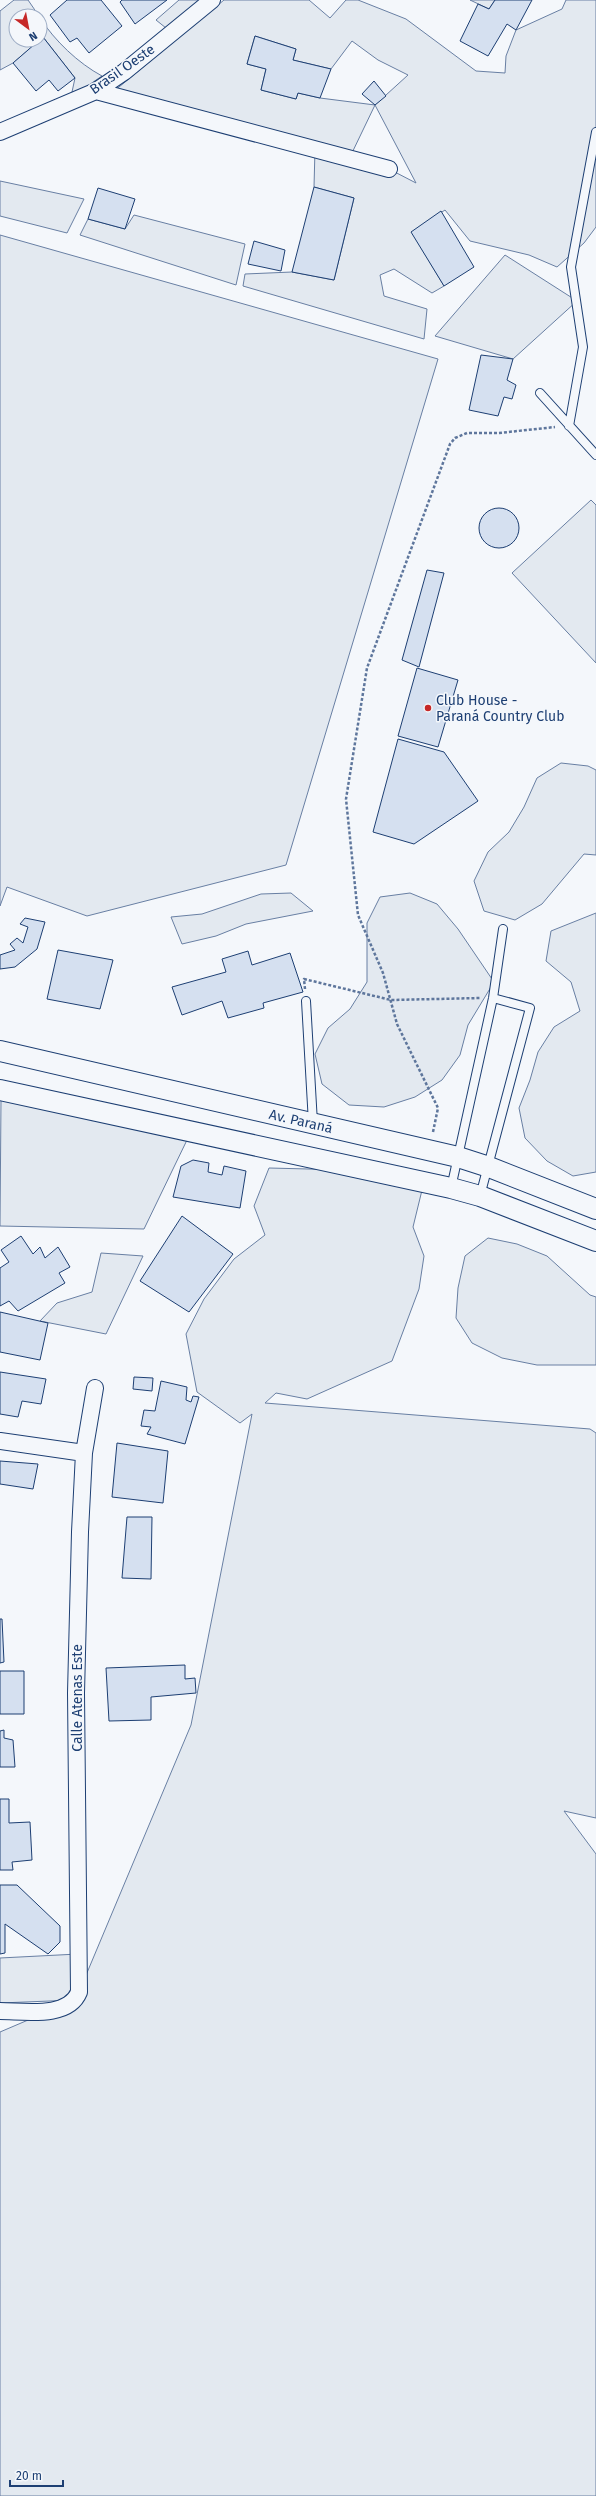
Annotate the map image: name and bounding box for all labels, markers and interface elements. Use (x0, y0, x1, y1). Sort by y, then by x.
north arrow (8, 8, 48, 48)
text: N (26, 29, 40, 44)
street label: Brasil Oeste (86, 41, 158, 98)
place label: Club House - Paraná Country Club (436, 692, 564, 725)
marker: Club House - Paraná Country Club (423, 703, 433, 713)
street label: Av. Paraná (267, 1106, 334, 1137)
street label: Calle Atenas Este (69, 1644, 86, 1752)
scale bar (10, 2462, 63, 2488)
text: 20 m (16, 2469, 42, 2483)

